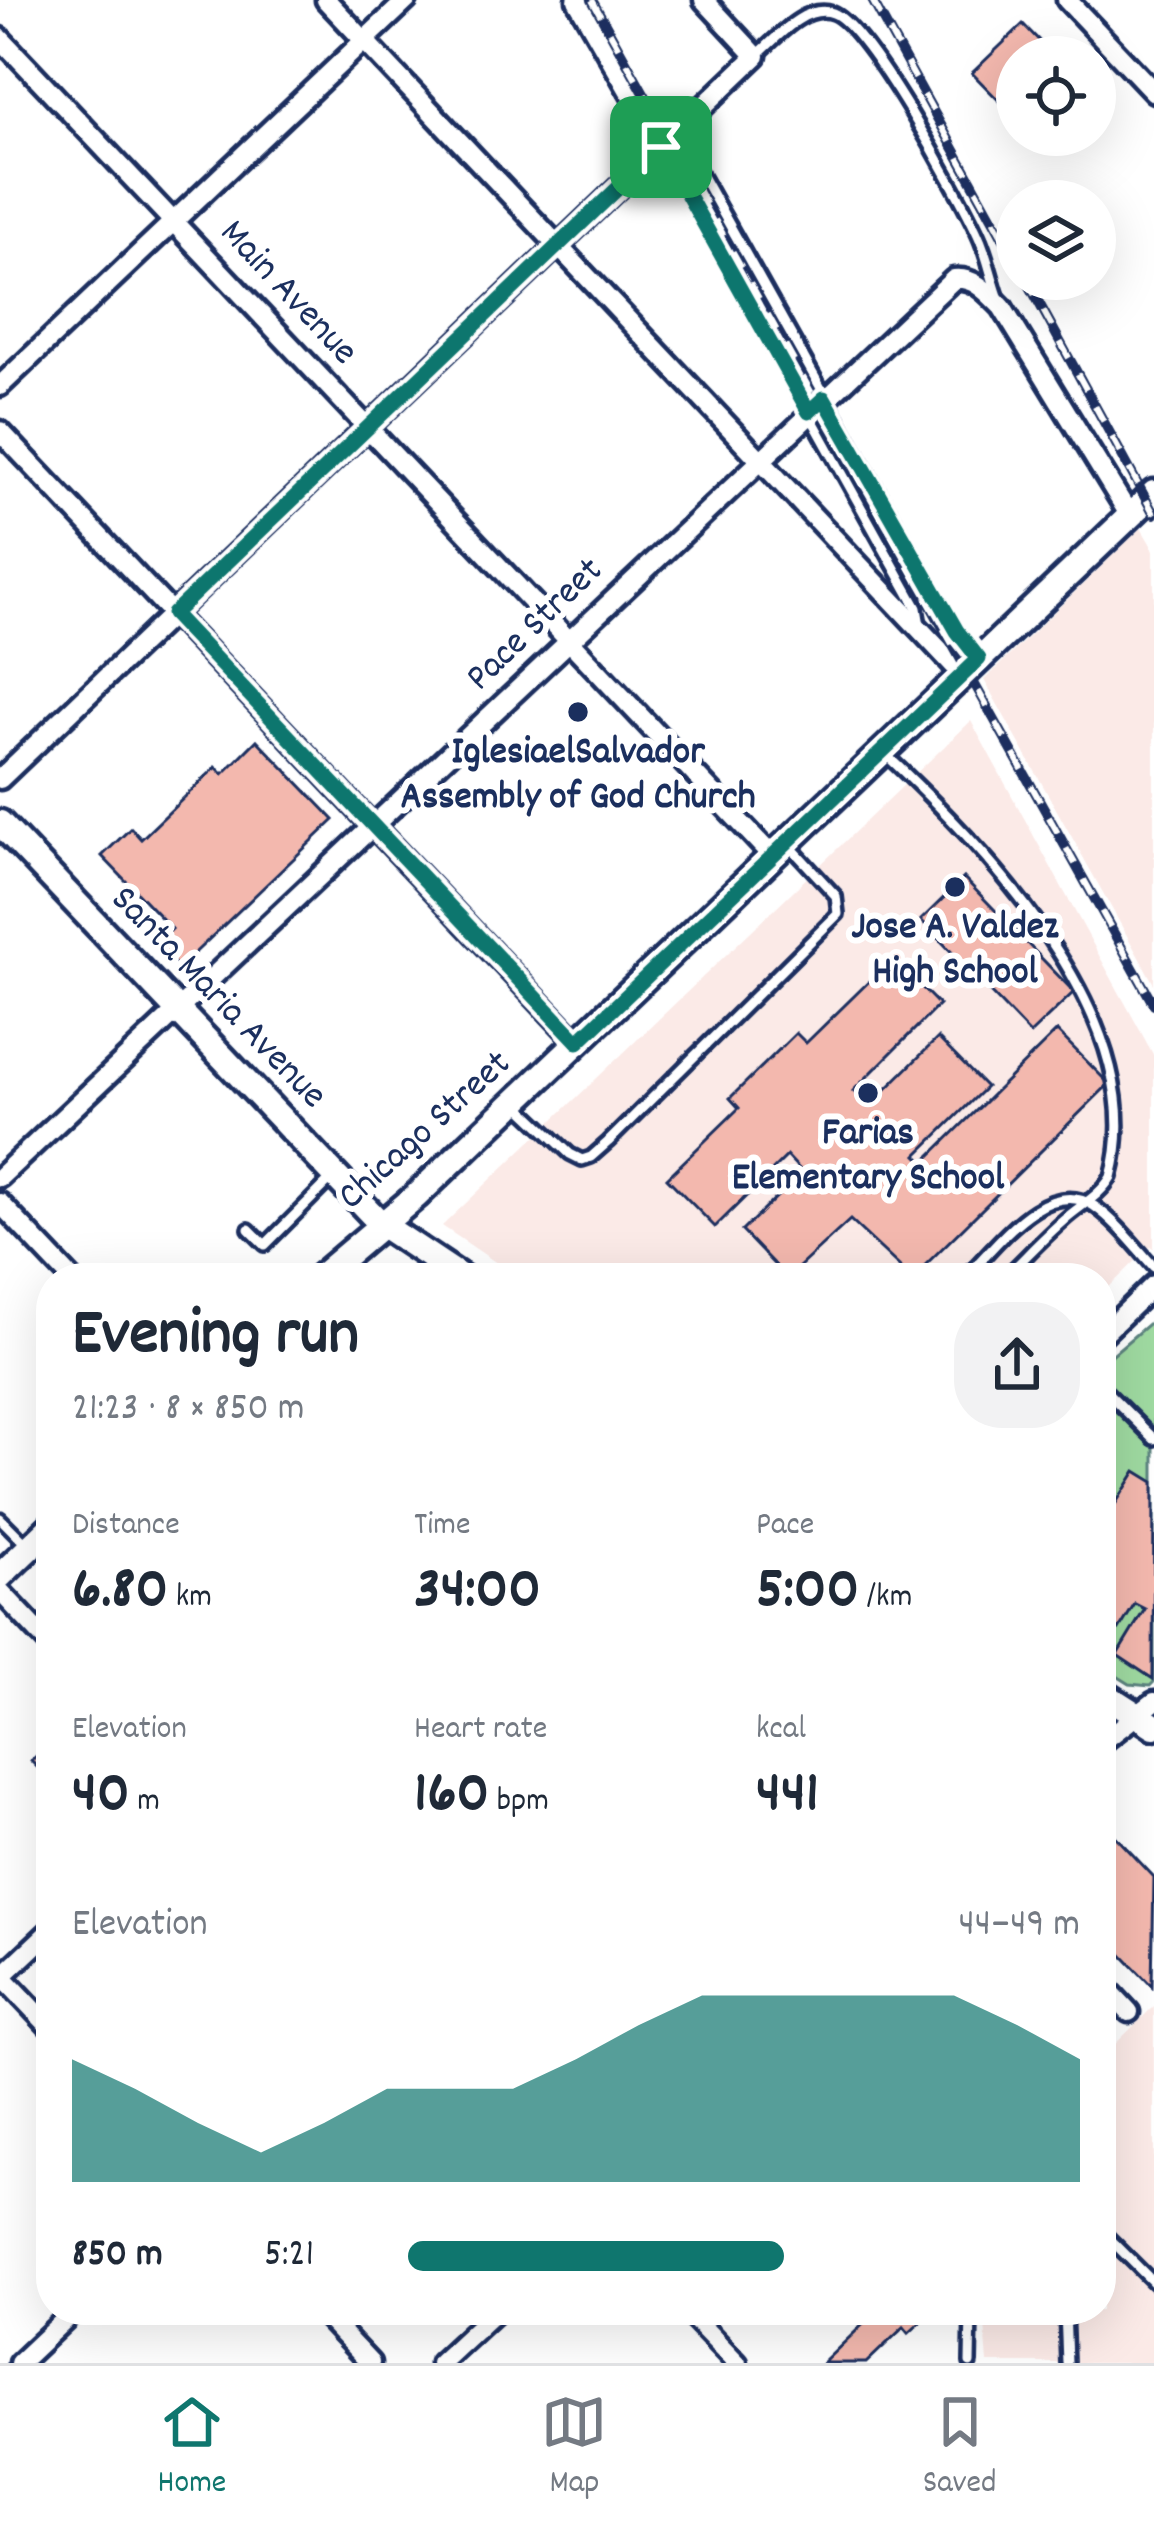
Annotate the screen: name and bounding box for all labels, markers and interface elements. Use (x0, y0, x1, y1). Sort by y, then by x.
map controls (996, 36, 1116, 300)
button: locate (996, 36, 1116, 156)
pin (610, 96, 712, 198)
icon: arrive (628, 114, 694, 180)
button: layers (996, 180, 1116, 300)
street label: Main Avenue (205, 209, 369, 379)
street label: Pace Street (455, 546, 617, 706)
marker: IglesiaelSalvador Assembly of God Church (565, 699, 591, 725)
place label: IglesiaelSalvador Assembly of God Church (400, 727, 756, 827)
marker: Jose A. Valdez High School (942, 874, 968, 900)
street label: Santa Maria Avenue (96, 875, 338, 1123)
place label: Jose A. Valdez High School (851, 902, 1059, 1002)
street label: Chicago Street (327, 1039, 525, 1225)
marker: Farias Elementary School (855, 1080, 881, 1106)
place label: Farias Elementary School (732, 1108, 1005, 1208)
text: Evening run (72, 1291, 359, 1385)
button: share (954, 1302, 1080, 1428)
text: 21:23 · 8 × 850 m (72, 1383, 305, 1438)
text: Distance (72, 1503, 180, 1550)
text: Time (414, 1503, 470, 1550)
text: Pace (756, 1503, 814, 1550)
text: 6.80 (72, 1550, 168, 1636)
text: 34:00 (414, 1550, 541, 1636)
text: 5:00 (756, 1550, 859, 1636)
text: km (168, 1575, 212, 1622)
text: /km (859, 1575, 912, 1622)
text: Elevation (72, 1707, 187, 1754)
text: Heart rate (414, 1707, 547, 1754)
text: kcal (756, 1707, 806, 1754)
text: 40 (72, 1754, 130, 1840)
text: 160 (414, 1754, 489, 1840)
text: 441 (756, 1754, 819, 1840)
text: m (130, 1779, 160, 1826)
text: bpm (489, 1779, 549, 1826)
text: Elevation (72, 1899, 208, 1954)
text: 44–49 m (959, 1899, 1080, 1954)
text: 850 m (72, 2229, 163, 2284)
text: 5:21 (264, 2229, 314, 2284)
tab: Home (158, 2389, 226, 2508)
tab: Map (541, 2389, 607, 2508)
tab: Saved (923, 2389, 996, 2508)

